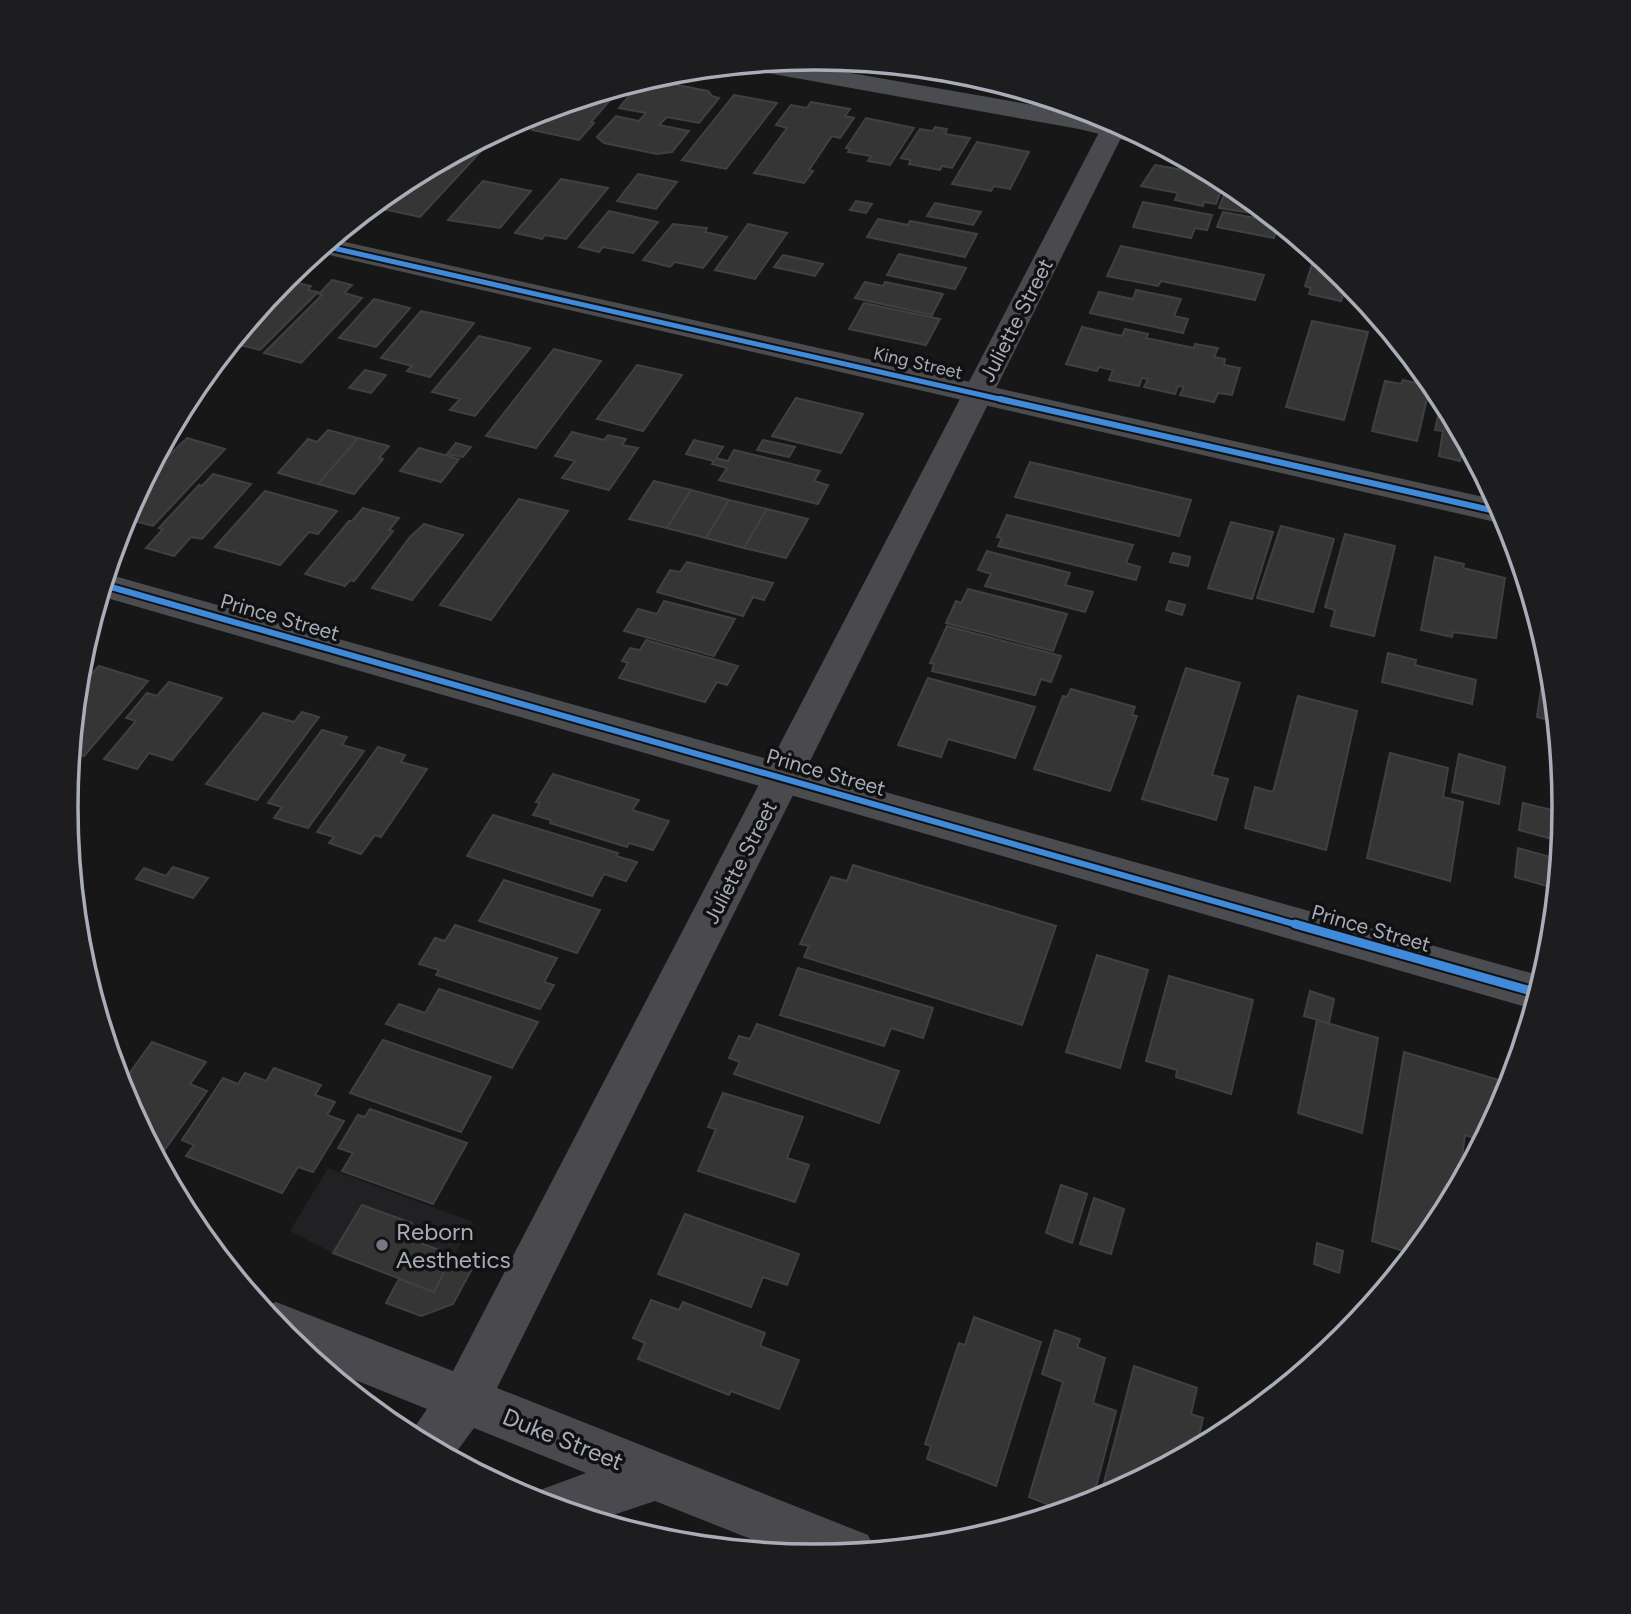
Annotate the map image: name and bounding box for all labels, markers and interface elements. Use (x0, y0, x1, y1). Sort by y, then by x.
street label: Juliette Street (974, 254, 1058, 386)
street label: King Street (871, 342, 965, 384)
street label: Prince Street (218, 588, 342, 646)
street label: Prince Street (764, 743, 888, 801)
street label: Juliette Street (698, 796, 782, 928)
street label: Prince Street (1309, 899, 1433, 957)
place label: Reborn Aesthetics (396, 1217, 511, 1274)
marker: Reborn Aesthetics (374, 1237, 390, 1253)
street label: Duke Street (498, 1402, 628, 1476)

